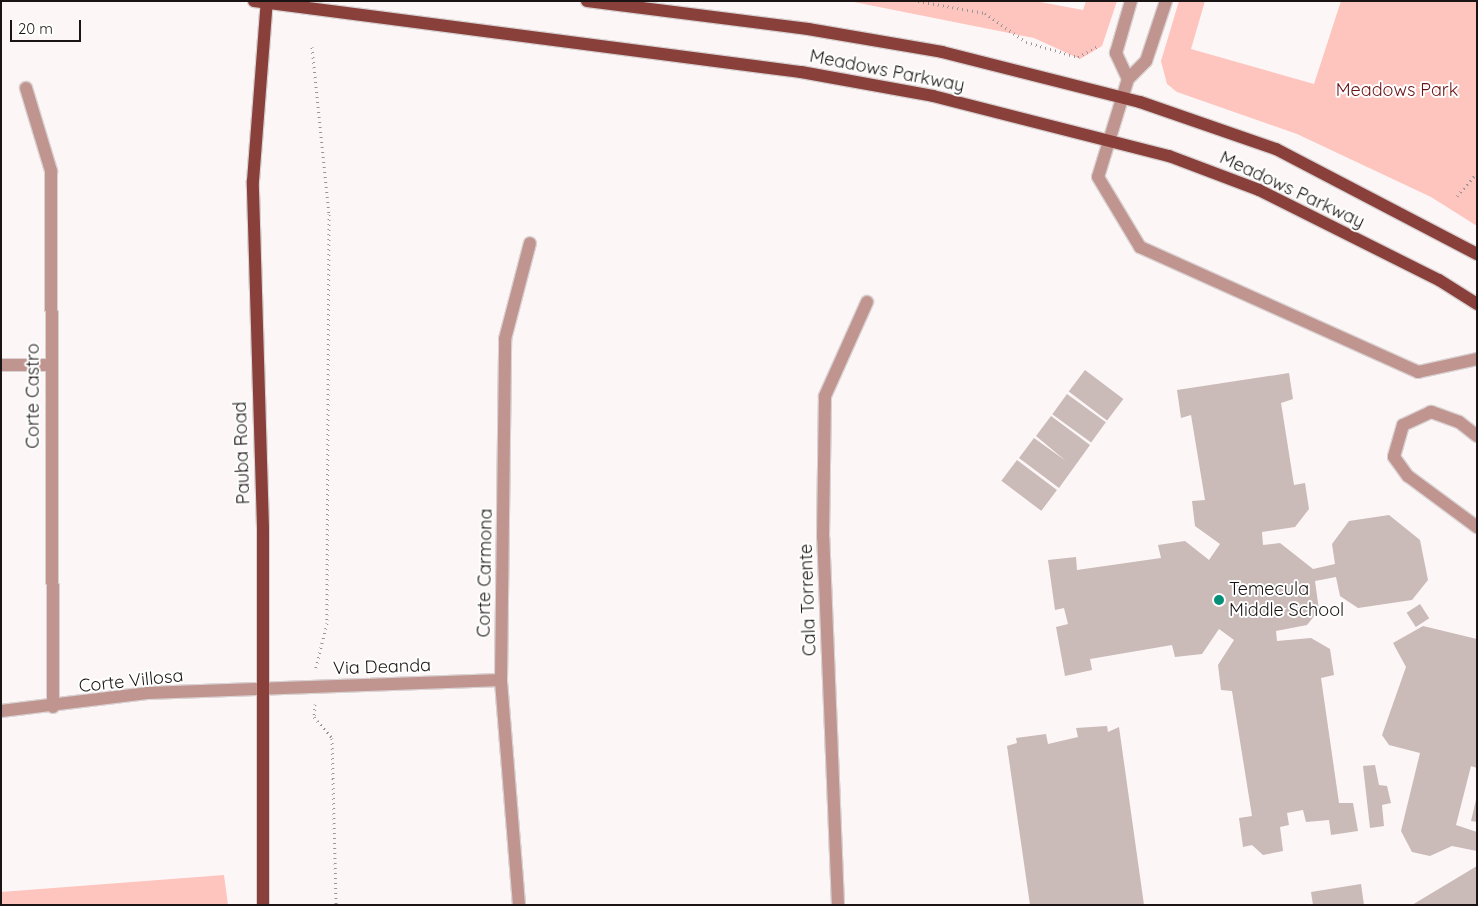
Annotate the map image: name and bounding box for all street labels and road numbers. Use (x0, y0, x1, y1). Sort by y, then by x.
street label: Meadows Parkway (808, 45, 966, 97)
street label: Meadows Parkway (1216, 147, 1368, 233)
street label: Corte Castro (22, 343, 44, 449)
street label: Pauba Road (229, 401, 255, 505)
street label: Corte Carmona (473, 508, 497, 638)
street label: Cala Torrente (795, 543, 821, 657)
street label: Via Deanda (333, 654, 431, 680)
street label: Corte Villosa (78, 665, 184, 697)

